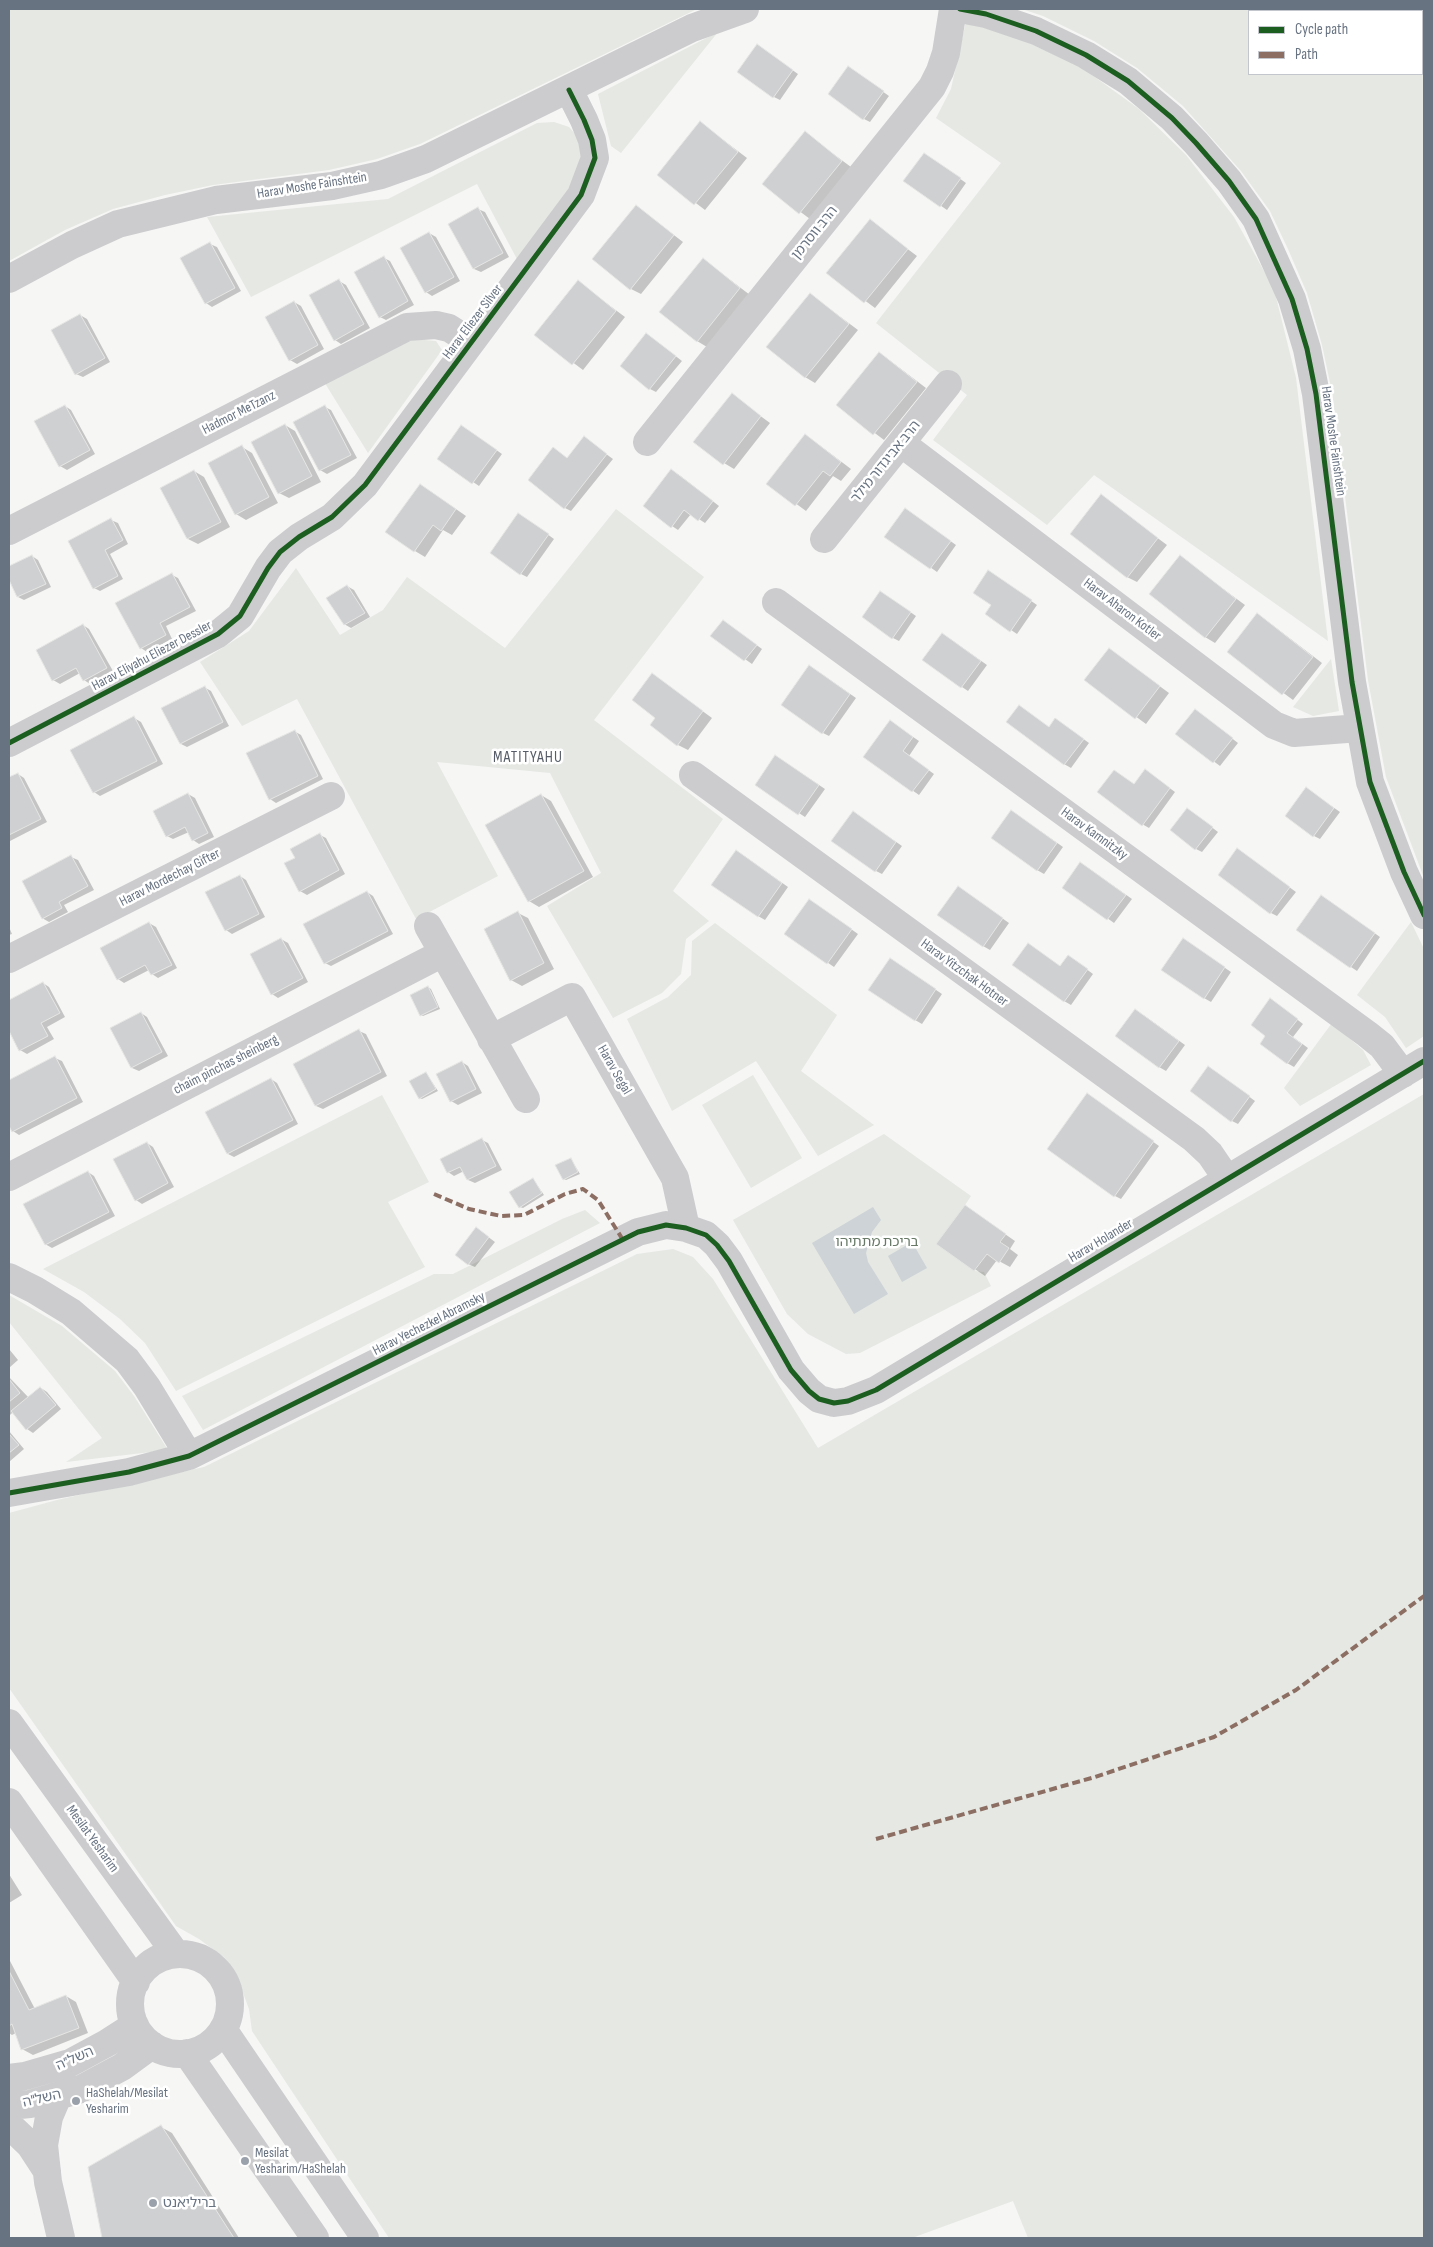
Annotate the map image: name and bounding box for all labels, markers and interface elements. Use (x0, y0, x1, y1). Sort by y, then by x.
legend (1248, 10, 1423, 75)
text: Cycle path (1295, 20, 1348, 39)
text: Path (1295, 45, 1318, 64)
street label: Harav Moshe Fainshtein (256, 169, 368, 203)
street label: הרב ווסרמן (788, 203, 842, 263)
street label: Harav Eliezer Silver (440, 281, 506, 363)
street label: Harav Moshe Fainshtein (1317, 385, 1349, 497)
street label: Hadmor MeTzanz (200, 387, 278, 439)
street label: הרב אביגדור מילר (848, 417, 924, 507)
street label: Harav Aharon Kotler (1080, 575, 1164, 645)
street label: Harav Eliyahu Eliezer Dessler (89, 617, 215, 695)
district label: MATITYAHU (492, 748, 564, 768)
street label: Harav Kamnitzky (1057, 804, 1131, 864)
street label: Harav Mordechay Gifter (117, 845, 223, 911)
street label: Harav Yitzchak Hotner (917, 936, 1011, 1010)
street label: chaim pinchas sheinberg (171, 1031, 281, 1099)
street label: Harav Segal (593, 1042, 635, 1098)
street label: Harav Holander (1066, 1215, 1136, 1267)
park label: בריכת מתתיהו (835, 1234, 919, 1250)
street label: Harav Yechezkel Abramsky (370, 1288, 488, 1360)
street label: Mesilat Yesharim (62, 1802, 122, 1876)
street label: השל”ה (53, 2043, 97, 2075)
place label: HaShelah/Mesilat Yesharim (86, 2085, 168, 2118)
street label: השל"ה (21, 2086, 63, 2112)
marker: HaShelah/Mesilat Yesharim (70, 2095, 82, 2107)
place label: Mesilat Yesharim/HaShelah (255, 2145, 346, 2178)
marker: Mesilat Yesharim/HaShelah (239, 2155, 251, 2167)
place label: בריליאנט (163, 2195, 216, 2211)
marker: בריליאנט (147, 2197, 159, 2209)

